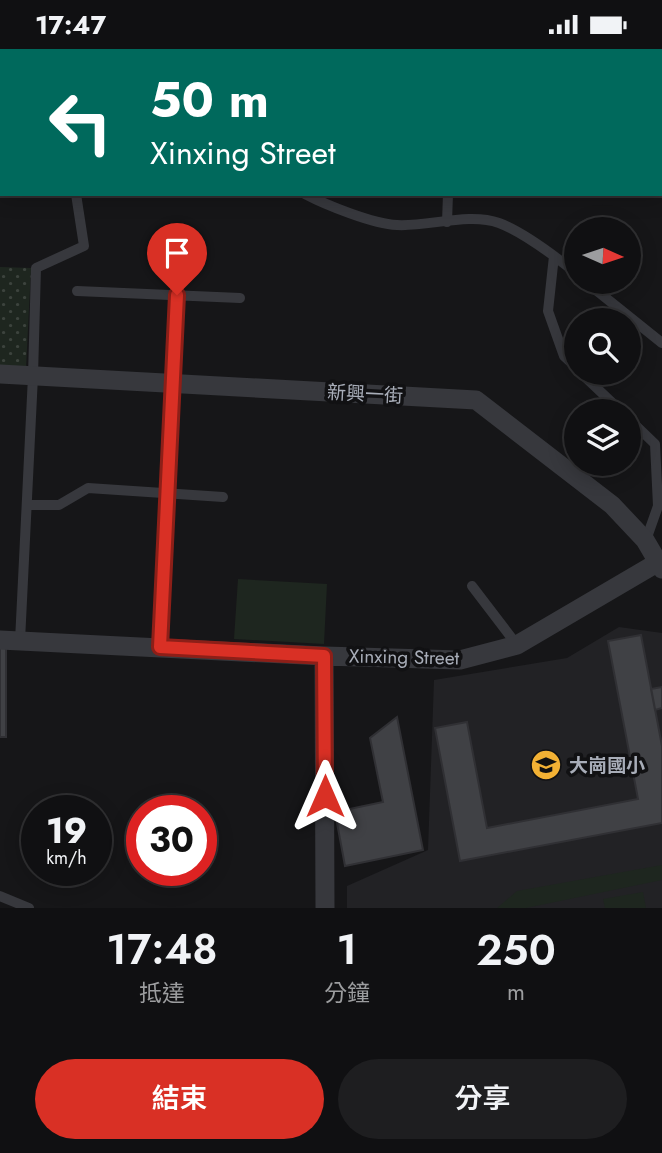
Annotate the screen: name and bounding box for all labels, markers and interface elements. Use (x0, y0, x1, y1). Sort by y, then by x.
text: 17:47 (35, 6, 106, 44)
text: 50 m (150, 65, 269, 135)
icon: left (35, 77, 126, 168)
text: Xinxing Street (150, 130, 336, 176)
north arrow (564, 217, 640, 294)
map controls (564, 217, 641, 476)
pin (147, 223, 207, 295)
icon: arrive (158, 234, 196, 272)
button: search (564, 308, 641, 385)
street label: 新興一街 (326, 379, 404, 409)
button: layers (564, 399, 641, 476)
street label: Xinxing Street (349, 643, 460, 671)
school or university icon: 大崗國小 (529, 748, 563, 782)
place label: 大崗國小 (569, 752, 645, 779)
position arrow (288, 759, 362, 833)
speed limit sign: 30 (126, 795, 217, 886)
text: 19 (46, 806, 87, 856)
text: km/h (46, 845, 87, 871)
text: 17:48 (106, 919, 218, 980)
text: 1 (337, 919, 357, 980)
text: 250 (476, 920, 556, 981)
text: m (507, 975, 525, 1009)
text: 抵達 (139, 976, 185, 1010)
text: 分鐘 (324, 976, 370, 1010)
button: 結束 (35, 1059, 324, 1139)
button: 分享 (338, 1059, 627, 1139)

